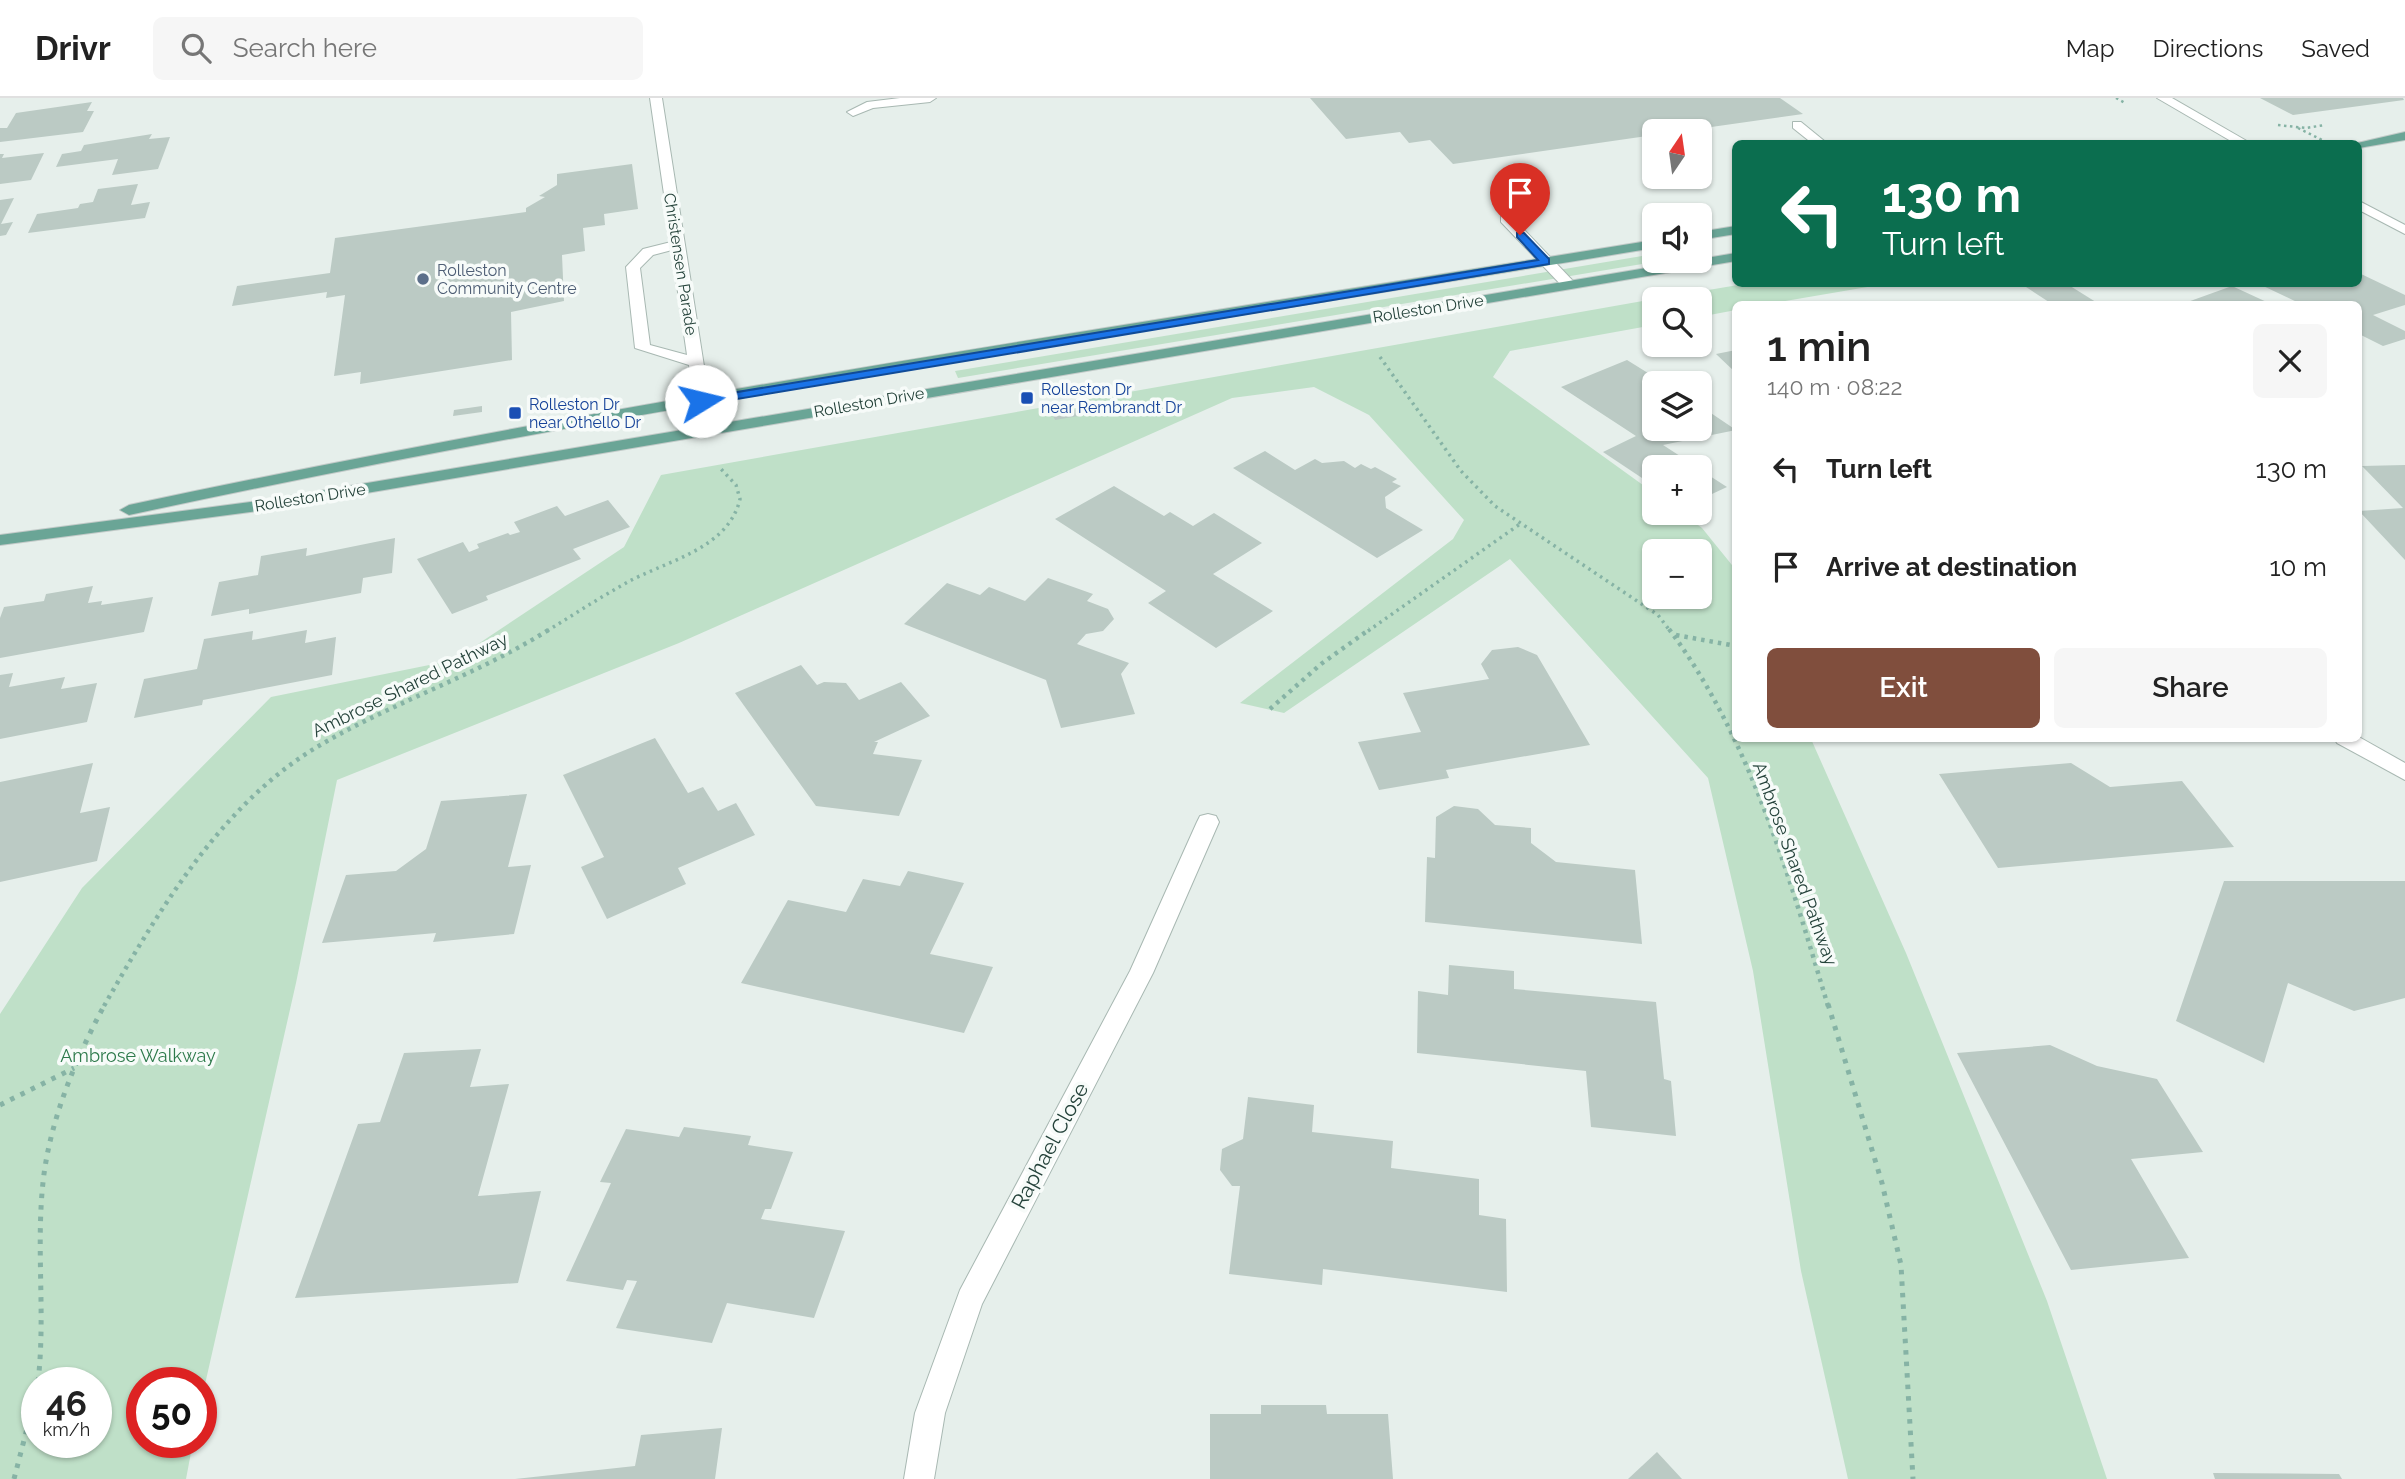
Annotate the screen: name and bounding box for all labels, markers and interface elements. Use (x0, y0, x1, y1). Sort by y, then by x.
search box (153, 17, 643, 80)
text: Drivr (35, 29, 111, 68)
icon: search (177, 29, 215, 67)
text: Search here (233, 33, 377, 63)
text: Map (2066, 34, 2115, 63)
text: Directions (2153, 34, 2263, 63)
text: Saved (2301, 34, 2370, 63)
north arrow (1642, 119, 1712, 189)
map controls (1642, 119, 1712, 609)
pin (1490, 163, 1550, 235)
text: 130 m (1882, 166, 2021, 223)
icon: left (1767, 168, 1858, 259)
icon: arrive (1501, 174, 1539, 212)
street label: Christensen Parade (660, 192, 701, 337)
button: sound (1642, 203, 1712, 273)
text: Turn left (1882, 225, 2004, 262)
place label: Rolleston Community Centre (437, 261, 577, 298)
marker: Rolleston Community Centre (415, 271, 431, 287)
button: search (1642, 287, 1712, 357)
street label: Rolleston Drive (1371, 290, 1485, 327)
text: 1 min (1767, 322, 1871, 371)
button: close (2253, 324, 2327, 398)
position arrow (664, 364, 738, 438)
button: layers (1642, 371, 1712, 441)
text: 140 m · 08:22 (1767, 373, 1903, 400)
place label: Rolleston Dr near Rembrandt Dr (1041, 380, 1182, 417)
street label: Rolleston Drive (812, 383, 926, 422)
marker: Rolleston Dr near Rembrandt Dr (1019, 390, 1035, 406)
place label: Rolleston Dr near Othello Dr (529, 395, 642, 432)
marker: Rolleston Dr near Othello Dr (507, 405, 523, 421)
icon: left (1767, 450, 1805, 488)
text: Turn left (1826, 454, 1932, 484)
text: 130 m (2256, 454, 2327, 484)
button: + (1642, 455, 1712, 525)
street label: Rolleston Drive (253, 479, 367, 516)
button: − (1642, 539, 1712, 609)
icon: arrive (1767, 548, 1805, 586)
text: Arrive at destination (1826, 552, 2077, 582)
text: 10 m (2269, 552, 2327, 582)
street label: Ambrose Shared Pathway (309, 628, 511, 741)
button: Exit (1767, 648, 2040, 728)
button: Share (2054, 648, 2327, 728)
street label: Ambrose Shared Pathway (1749, 759, 1842, 969)
park label: Ambrose Walkway (60, 1045, 216, 1066)
street label: Raphael Close (1006, 1078, 1093, 1213)
speed limit sign: 50 (126, 1367, 217, 1458)
text: 46 (46, 1383, 87, 1424)
text: km/h (43, 1419, 90, 1440)

